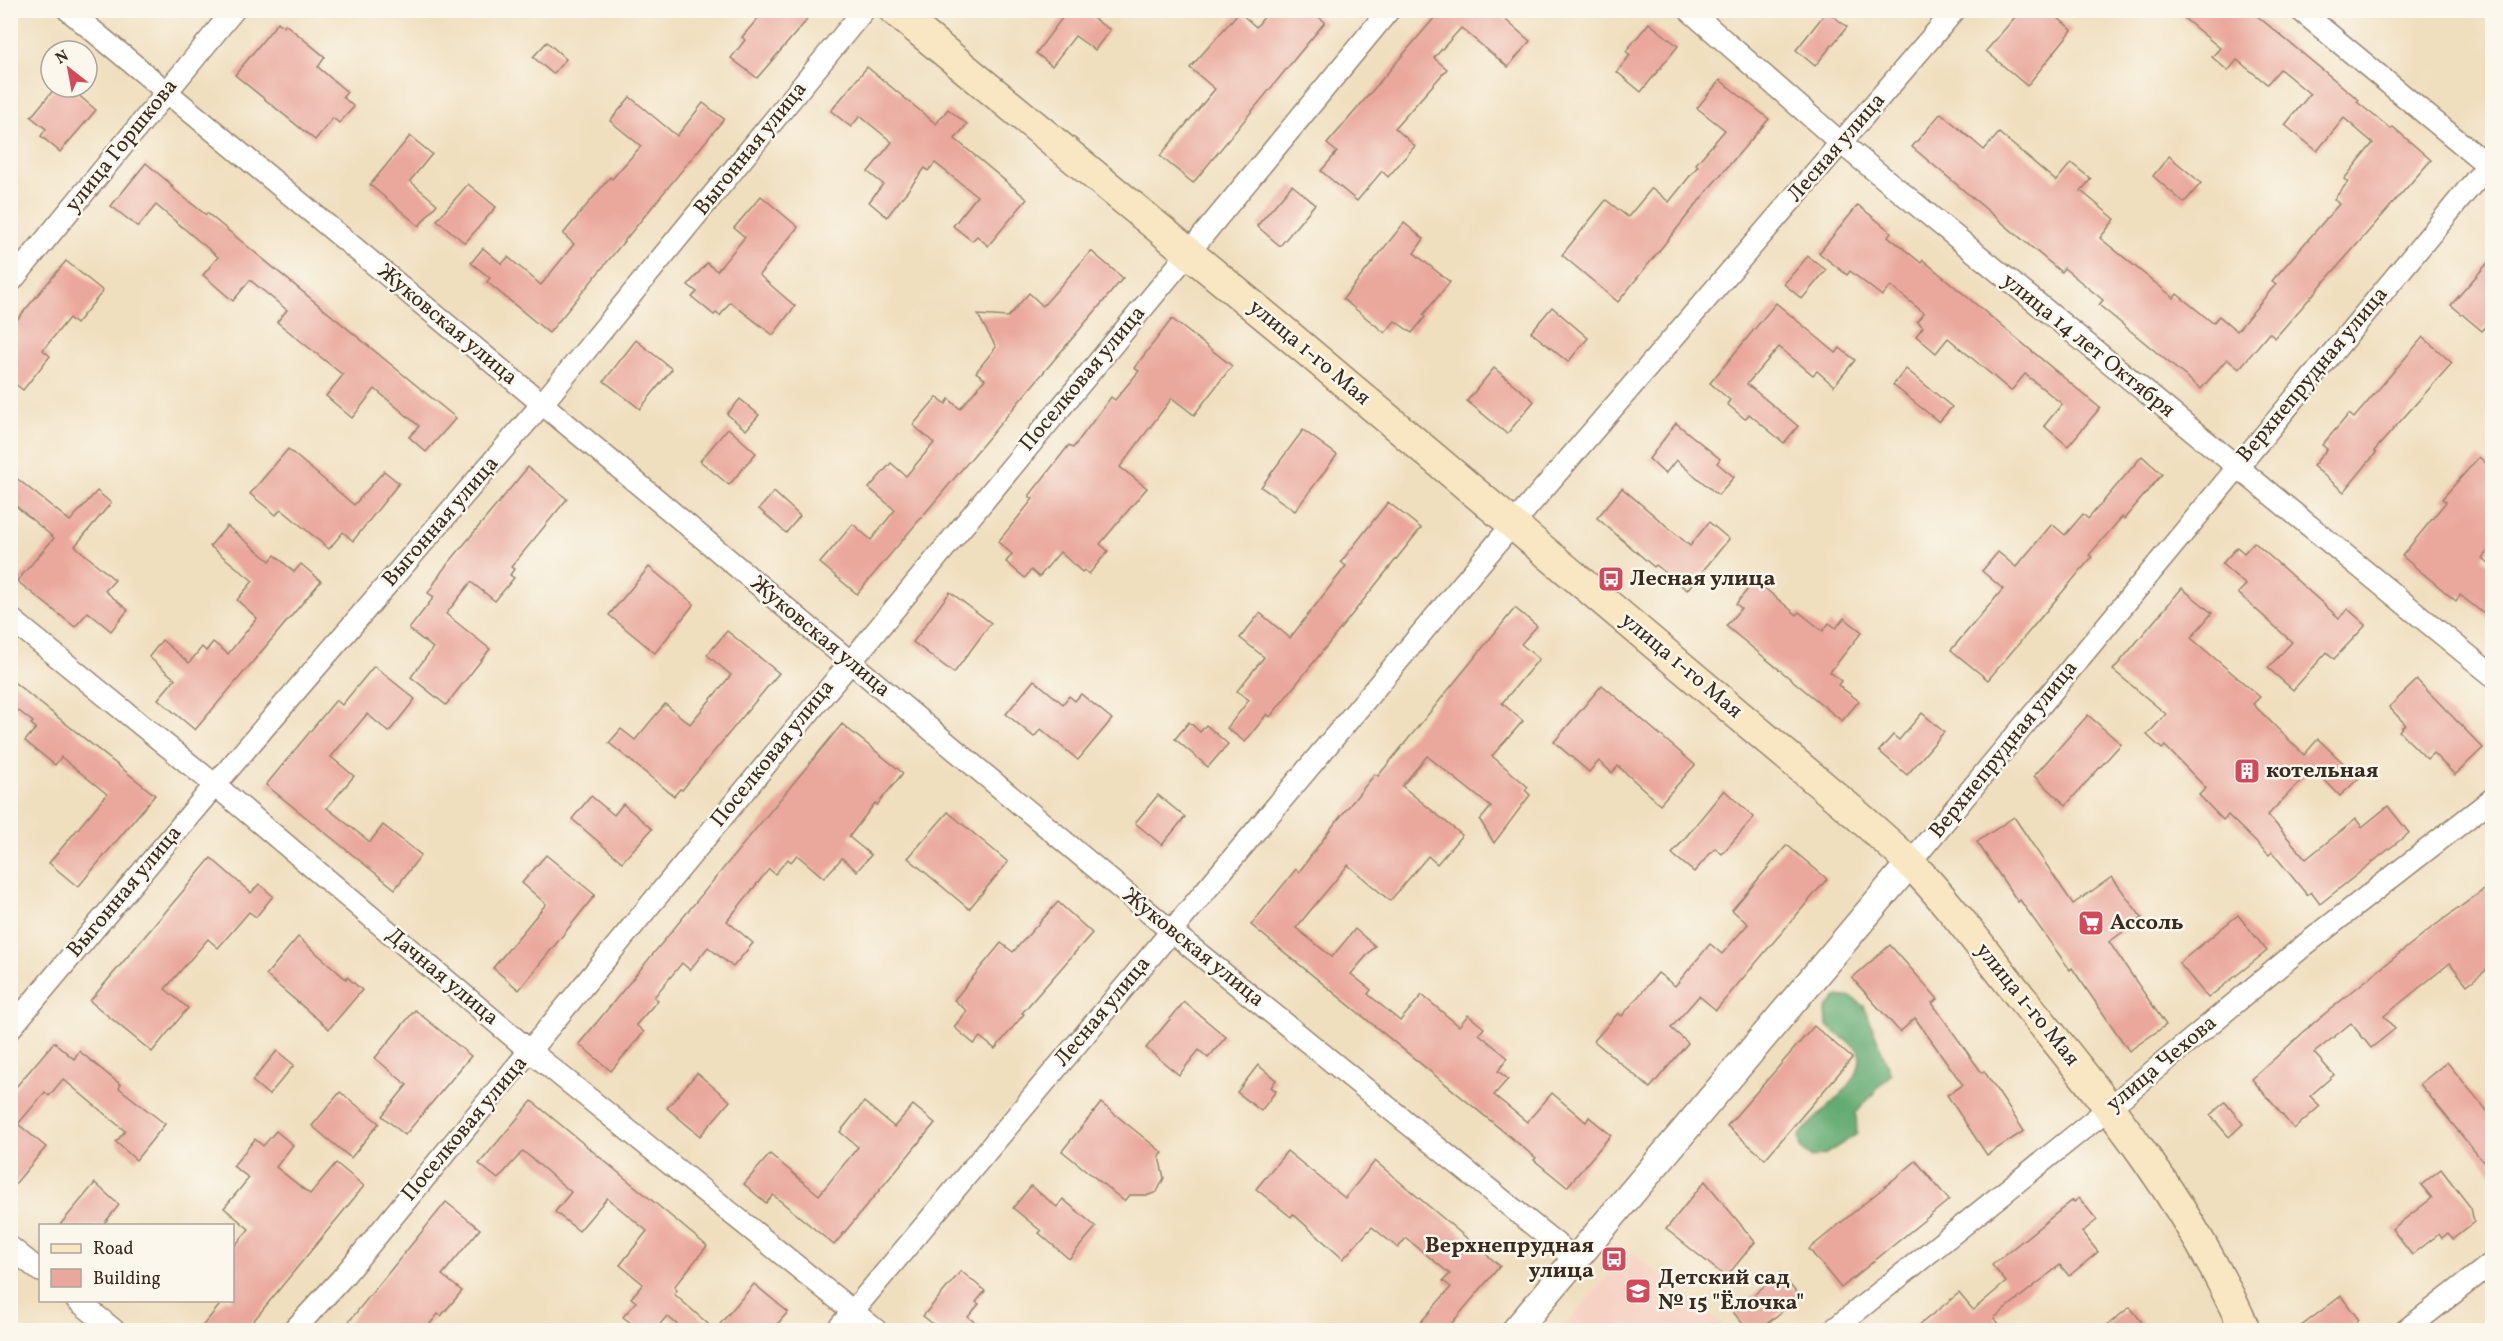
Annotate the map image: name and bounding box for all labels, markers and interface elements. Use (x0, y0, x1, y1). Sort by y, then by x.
north arrow (39, 39, 99, 99)
text: N (52, 45, 73, 70)
street label: улица Горшкова (58, 72, 186, 220)
street label: Выгонная улица (687, 75, 815, 223)
street label: Лесная улица (1781, 87, 1893, 209)
street label: Жуковская улица (370, 257, 524, 393)
street label: улица 14 лет Октября (1995, 266, 2181, 426)
street label: Верхнепрудная улица (2230, 280, 2396, 470)
street label: улица 1-го Мая (1241, 293, 1377, 413)
street label: Поселковая улица (1013, 299, 1153, 459)
street label: Выгонная улица (375, 450, 507, 594)
bus stop icon: Лесная улица (1596, 564, 1626, 594)
place label: Лесная улица (1630, 564, 1776, 595)
street label: Жуковская улица (743, 569, 897, 705)
street label: улица 1-го Мая (1613, 606, 1749, 726)
street label: Верхнепрудная улица (1922, 654, 2086, 846)
street label: Поселковая улица (704, 674, 842, 834)
building icon: котельная (2232, 756, 2262, 786)
place label: котельная (2266, 756, 2379, 787)
street label: Выгонная улица (60, 819, 190, 965)
street label: Жуковская улица (1115, 881, 1271, 1015)
supermarket icon: Ассоль (2076, 908, 2106, 938)
place label: Ассоль (2110, 908, 2184, 939)
street label: Дачная улица (379, 921, 505, 1033)
street label: улица 1-го Мая (1967, 937, 2087, 1073)
street label: Лесная улица (1047, 950, 1159, 1074)
street label: улица Чехова (2100, 1008, 2224, 1120)
street label: Поселковая улица (395, 1049, 535, 1209)
legend (39, 1224, 234, 1302)
place label: Верхнепрудная улица (1425, 1231, 1594, 1287)
text: Road (93, 1237, 134, 1262)
bus stop icon: Верхнепрудная улица (1599, 1244, 1629, 1274)
place label: Детский сад № 15 "Ёлочка" (1658, 1263, 1804, 1319)
text: Building (93, 1267, 161, 1292)
school or university icon: Детский сад № 15 "Ёлочка" (1623, 1276, 1653, 1306)

